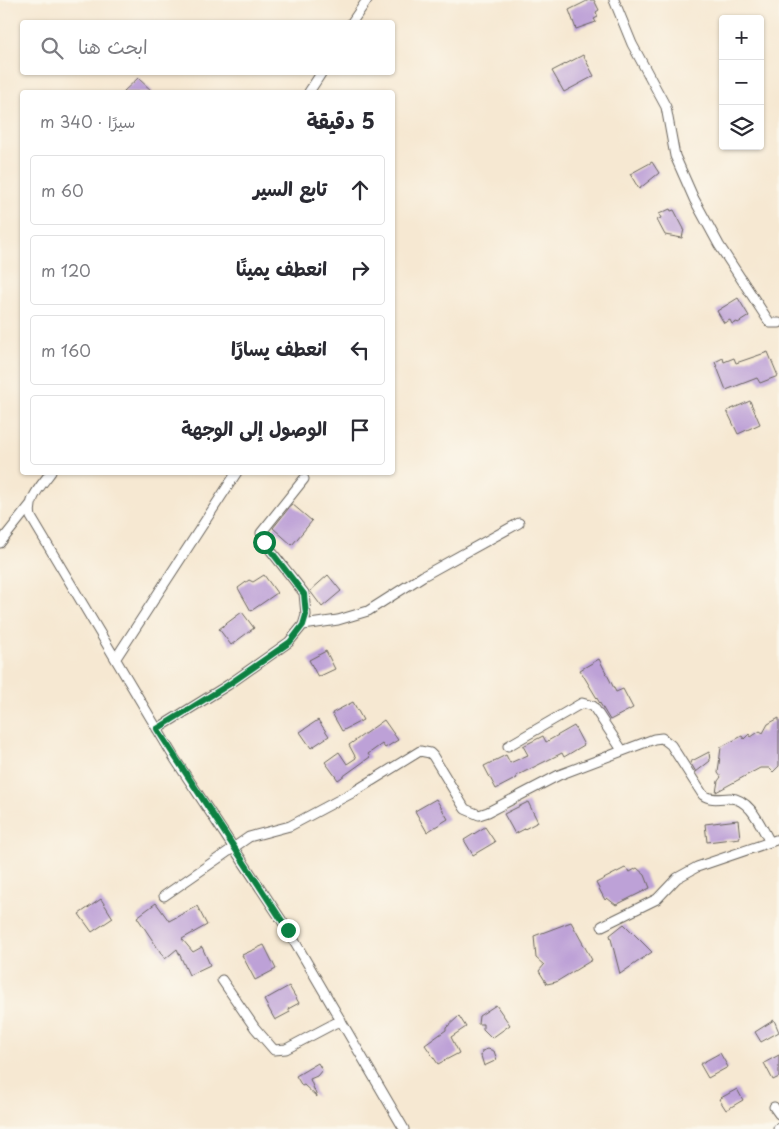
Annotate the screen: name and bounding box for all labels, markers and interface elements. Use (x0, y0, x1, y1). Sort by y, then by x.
map controls (719, 15, 764, 150)
button: + (719, 15, 764, 60)
search box (20, 20, 395, 75)
text: ابحث هنا (78, 32, 148, 60)
icon: search (38, 34, 66, 62)
button: − (719, 60, 764, 105)
text: 5 دقيقة (306, 104, 375, 136)
button: layers (719, 105, 764, 150)
text: سيرًا · 340 m (40, 109, 135, 133)
text: تابع السير (253, 174, 327, 202)
icon: ahead (346, 176, 374, 204)
text: 60 m (41, 178, 84, 202)
text: انعطف يمينًا (236, 254, 327, 282)
icon: right (346, 256, 374, 284)
text: 120 m (41, 258, 91, 282)
text: انعطف يسارًا (231, 334, 327, 362)
icon: left (346, 336, 374, 364)
text: 160 m (41, 338, 91, 362)
text: الوصول إلى الوجهة (181, 414, 327, 442)
icon: arrive (346, 416, 374, 444)
route start (253, 531, 276, 554)
route end (277, 919, 300, 942)

